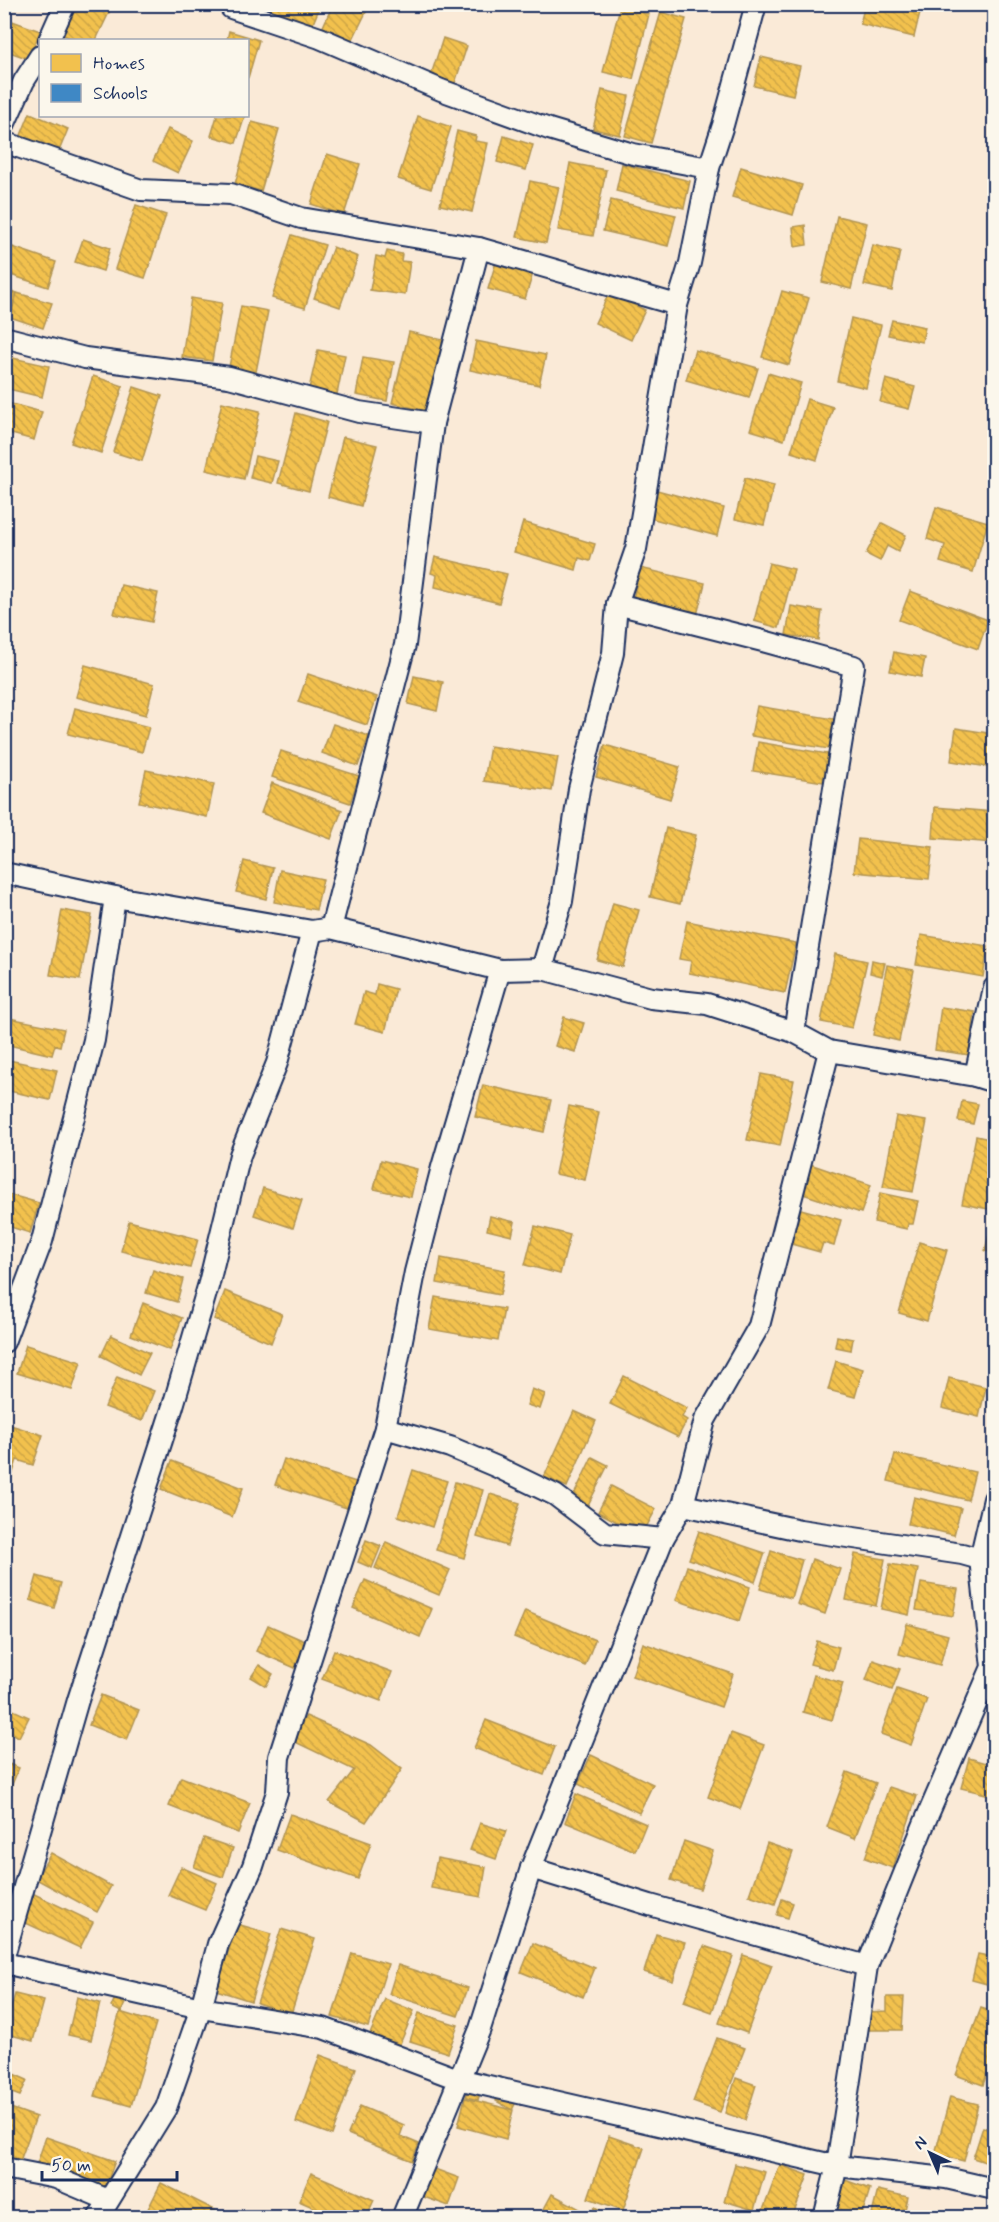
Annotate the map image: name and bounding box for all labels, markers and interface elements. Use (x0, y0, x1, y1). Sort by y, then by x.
legend (39, 39, 249, 117)
text: Homes (93, 52, 145, 76)
text: Schools (93, 82, 148, 106)
north arrow (900, 2123, 960, 2183)
text: N (909, 2132, 932, 2155)
scale bar (42, 2144, 177, 2182)
text: 50 m (51, 2154, 91, 2178)

